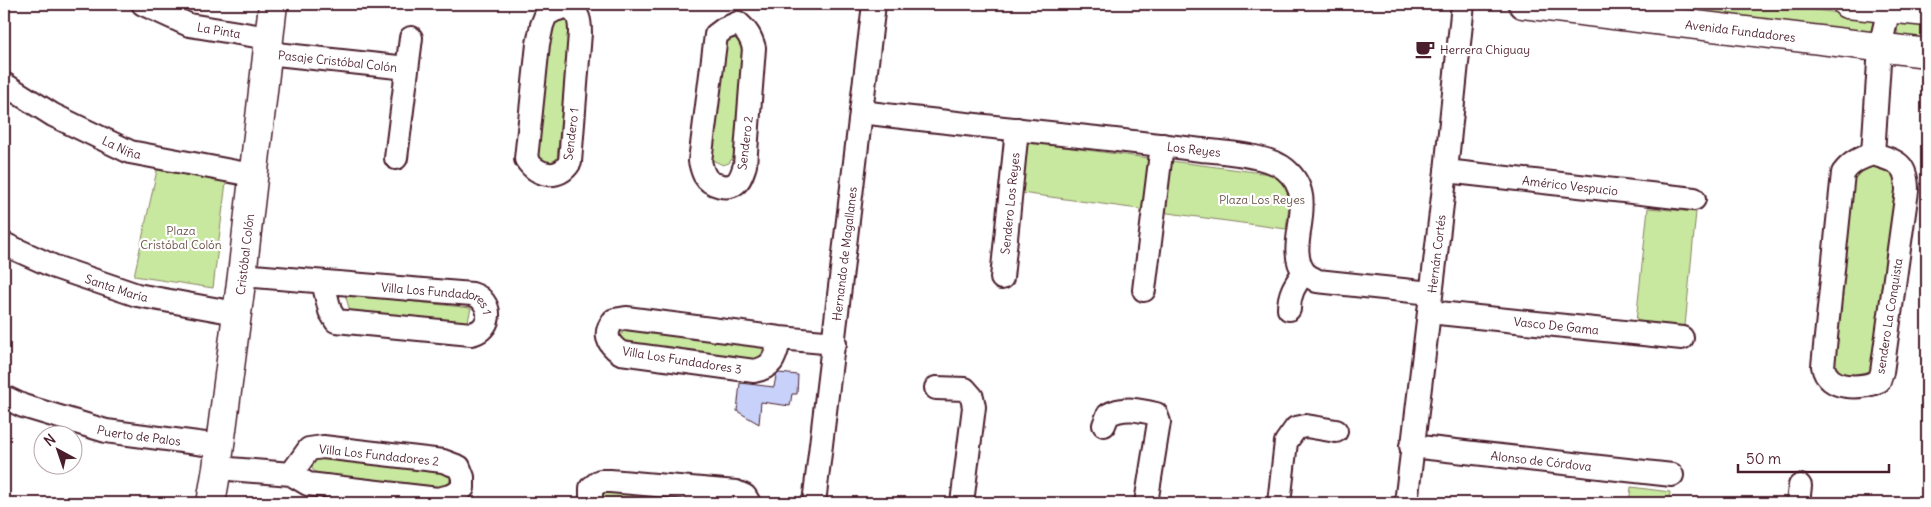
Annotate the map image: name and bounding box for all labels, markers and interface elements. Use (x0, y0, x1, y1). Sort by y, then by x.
street label: Avenida Fundadores (1684, 16, 1796, 44)
street label: La Pinta (196, 19, 242, 41)
cafe icon: Herrera Chiguay (1414, 38, 1436, 60)
place label: Herrera Chiguay (1440, 42, 1530, 57)
street label: Pasaje Cristóbal Colón (277, 47, 398, 74)
street label: Sendero 1 (560, 107, 582, 161)
street label: Sendero 2 (734, 115, 756, 171)
street label: La Niña (100, 132, 142, 161)
street label: Los Reyes (1166, 138, 1221, 159)
street label: Sendero Los Reyes (997, 152, 1022, 255)
street label: Américo Vespucio (1522, 172, 1619, 198)
street label: Hernando de Magallanes (828, 186, 859, 322)
park label: Plaza Los Reyes (1219, 192, 1305, 207)
street label: Cristóbal Colón (232, 213, 256, 296)
street label: Hernán Cortés (1424, 214, 1448, 294)
park label: Plaza Cristóbal Colón (140, 223, 222, 252)
street label: sendero La Conquista (1872, 257, 1906, 375)
street label: Santa María (83, 270, 149, 304)
street label: Villa Los Fundadores 1 (380, 279, 496, 315)
street label: Vasco De Gama (1513, 313, 1600, 337)
street label: Villa Los Fundadores 3 (621, 343, 743, 377)
street label: Puerto de Palos (95, 421, 182, 448)
north arrow (32, 424, 82, 474)
text: N (40, 430, 59, 450)
street label: Villa Los Fundadores 2 (318, 441, 440, 469)
scale bar (1738, 442, 1890, 474)
street label: Alonso de Córdova (1490, 447, 1592, 474)
text: 50 m (1746, 449, 1781, 468)

